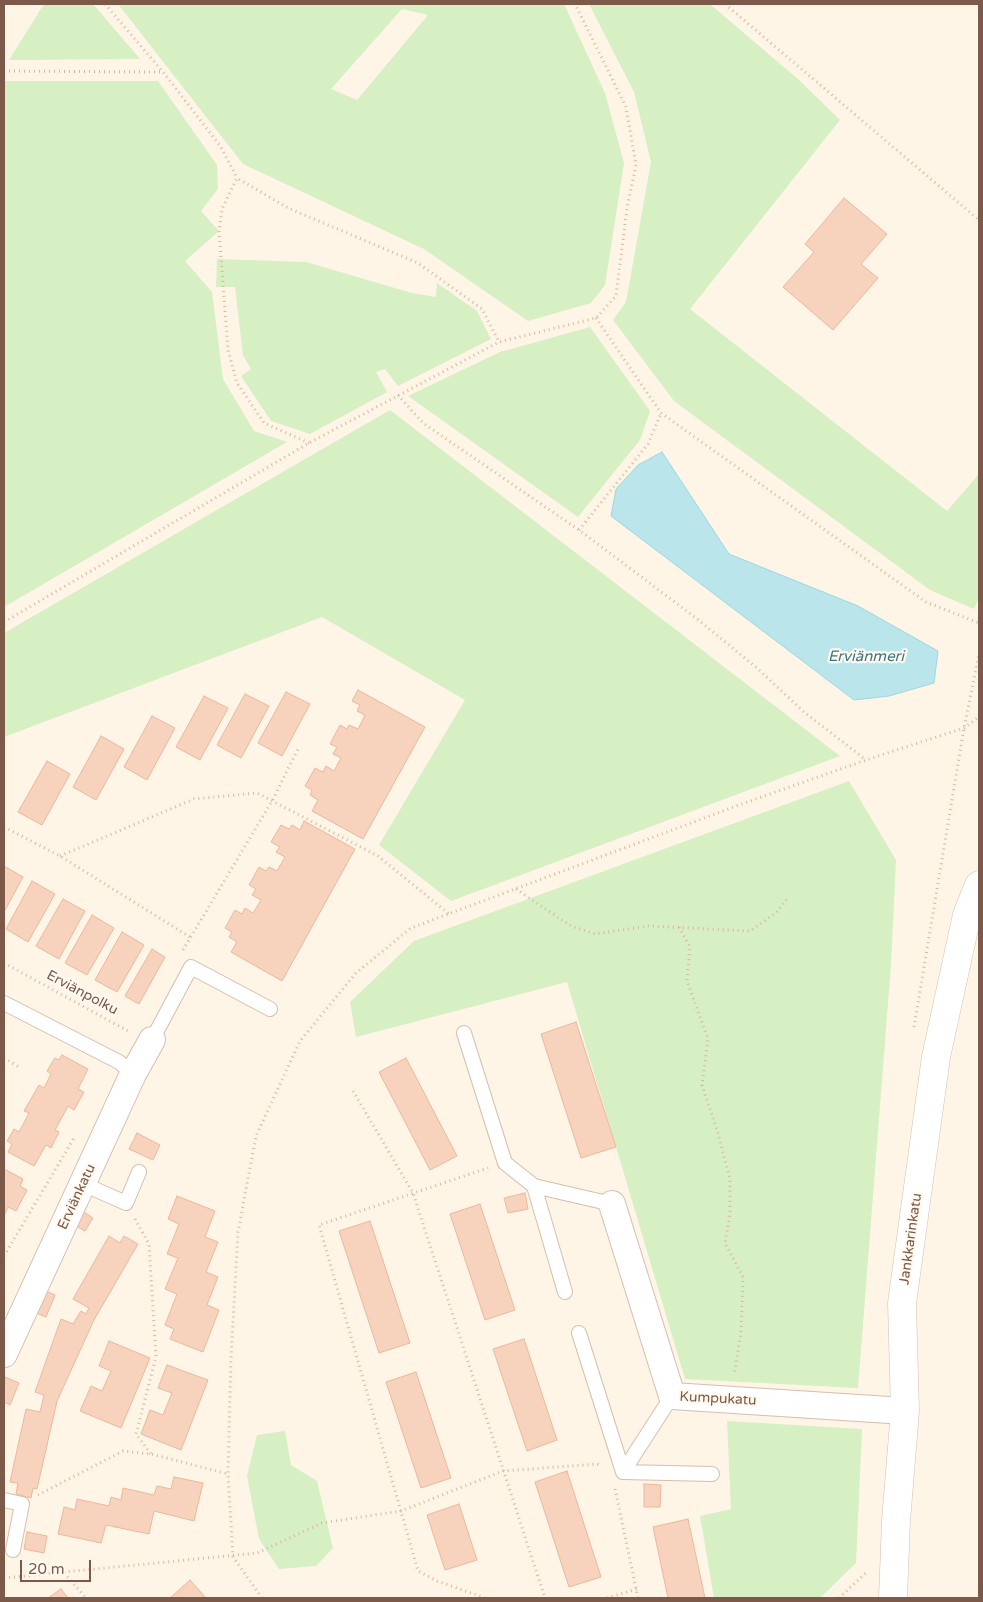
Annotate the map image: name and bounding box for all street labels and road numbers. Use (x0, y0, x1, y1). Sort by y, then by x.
street label: Erviänpolku (43, 967, 121, 1019)
street label: Erviänkatu (54, 1161, 100, 1233)
street label: Jankkarinkatu (896, 1192, 926, 1286)
street label: Kumpukatu (679, 1389, 757, 1409)

